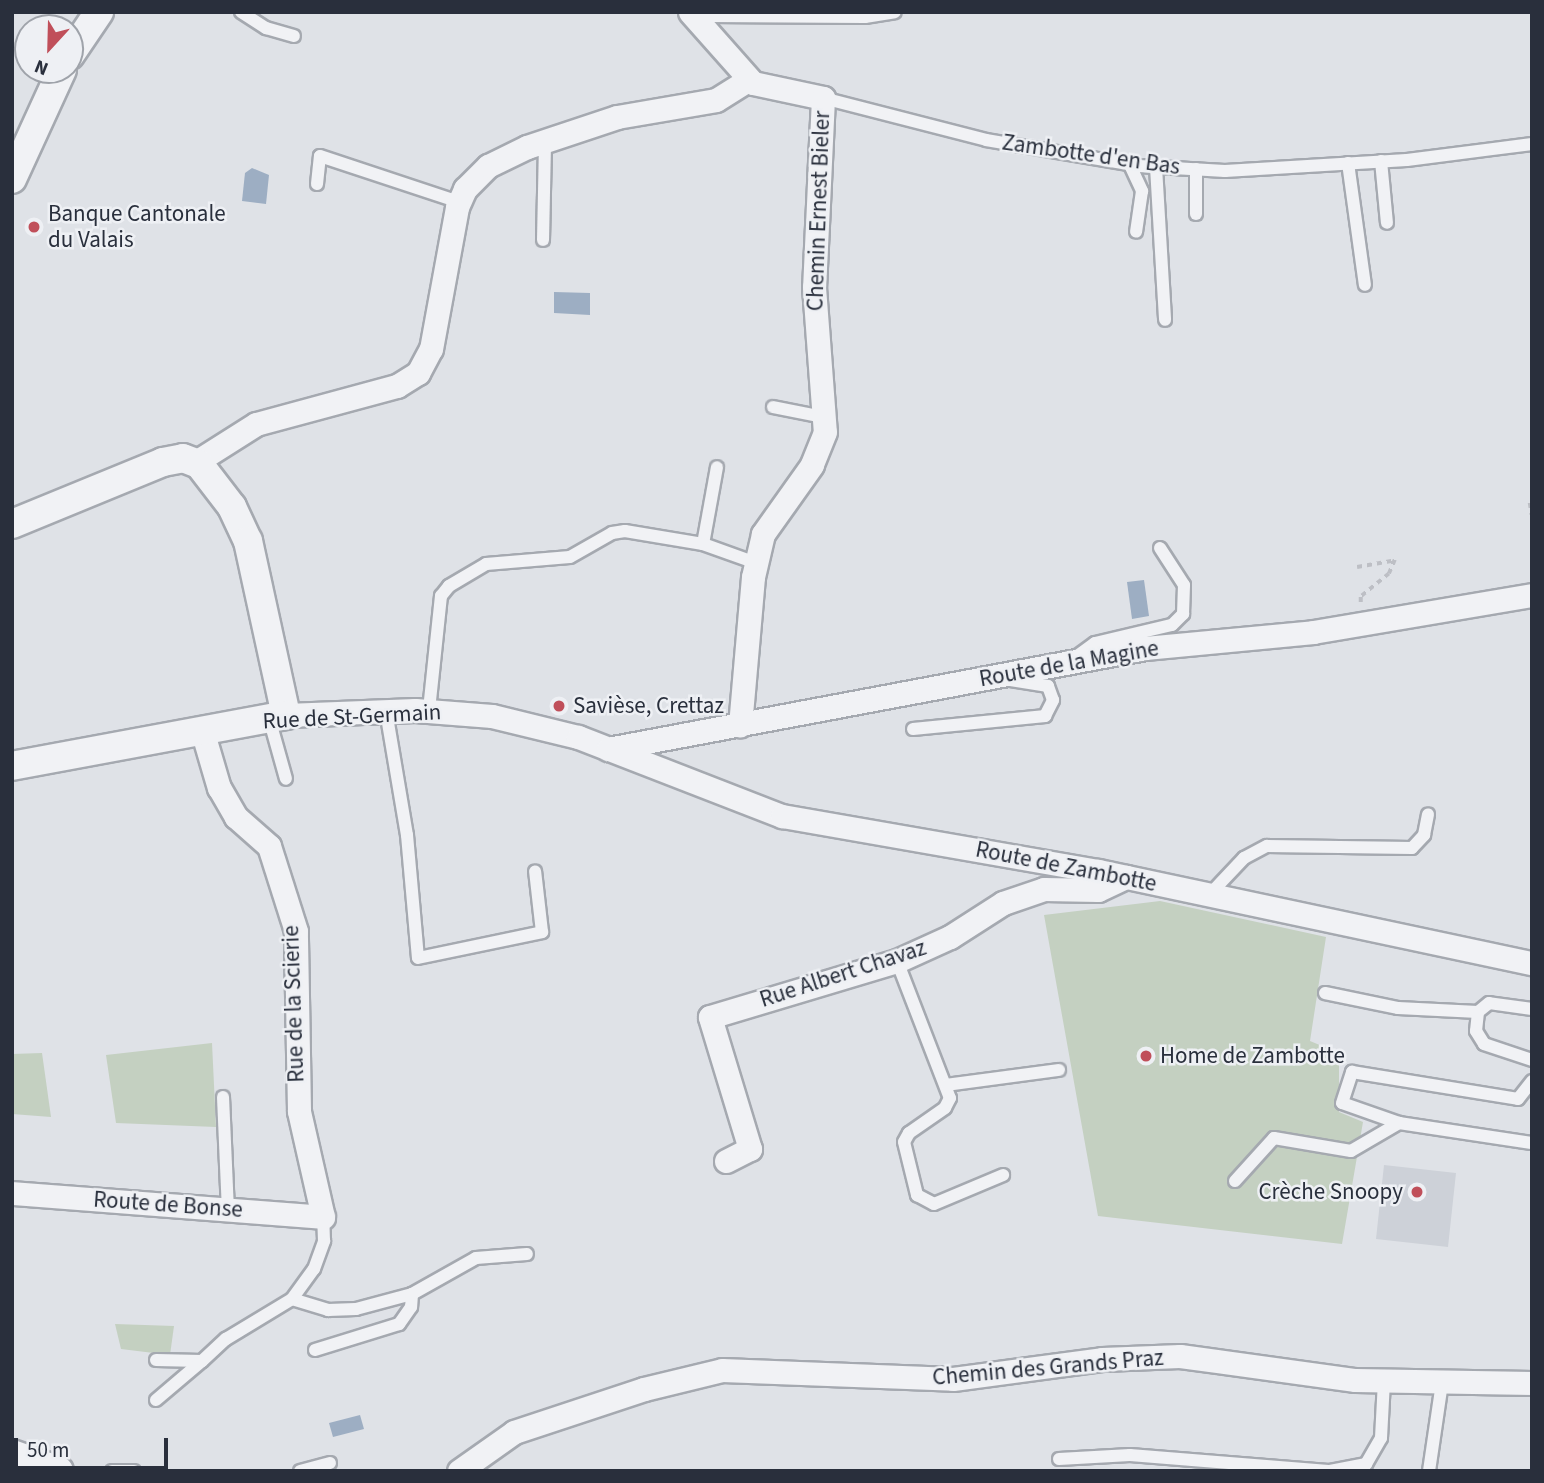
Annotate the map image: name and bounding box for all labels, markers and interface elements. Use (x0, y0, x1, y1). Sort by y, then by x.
north arrow (14, 14, 84, 84)
text: N (31, 52, 53, 82)
street label: Chemin Ernest Bieler (802, 110, 836, 312)
street label: Zambotte d'en Bas (1000, 129, 1182, 181)
place label: Banque Cantonale du Valais (48, 200, 226, 254)
marker: Banque Cantonale du Valais (26, 219, 42, 235)
street label: Route de la Magine (977, 635, 1161, 693)
place label: Savièse, Crettaz (573, 692, 724, 720)
marker: Savièse, Crettaz (551, 698, 567, 714)
street label: Rue de St-Germain (262, 699, 442, 735)
street label: Route de Zambotte (973, 836, 1159, 898)
street label: Rue de la Scierie (277, 925, 311, 1083)
street label: Rue Albert Chavaz (756, 934, 930, 1014)
place label: Home de Zambotte (1160, 1042, 1345, 1070)
marker: Home de Zambotte (1138, 1048, 1154, 1064)
place label: Crèche Snoopy (1258, 1178, 1403, 1206)
marker: Crèche Snoopy (1409, 1184, 1425, 1200)
street label: Route de Bonse (92, 1186, 244, 1224)
street label: Chemin des Grands Praz (931, 1344, 1165, 1392)
scale bar (18, 1424, 172, 1468)
text: 50 m (27, 1435, 69, 1465)

